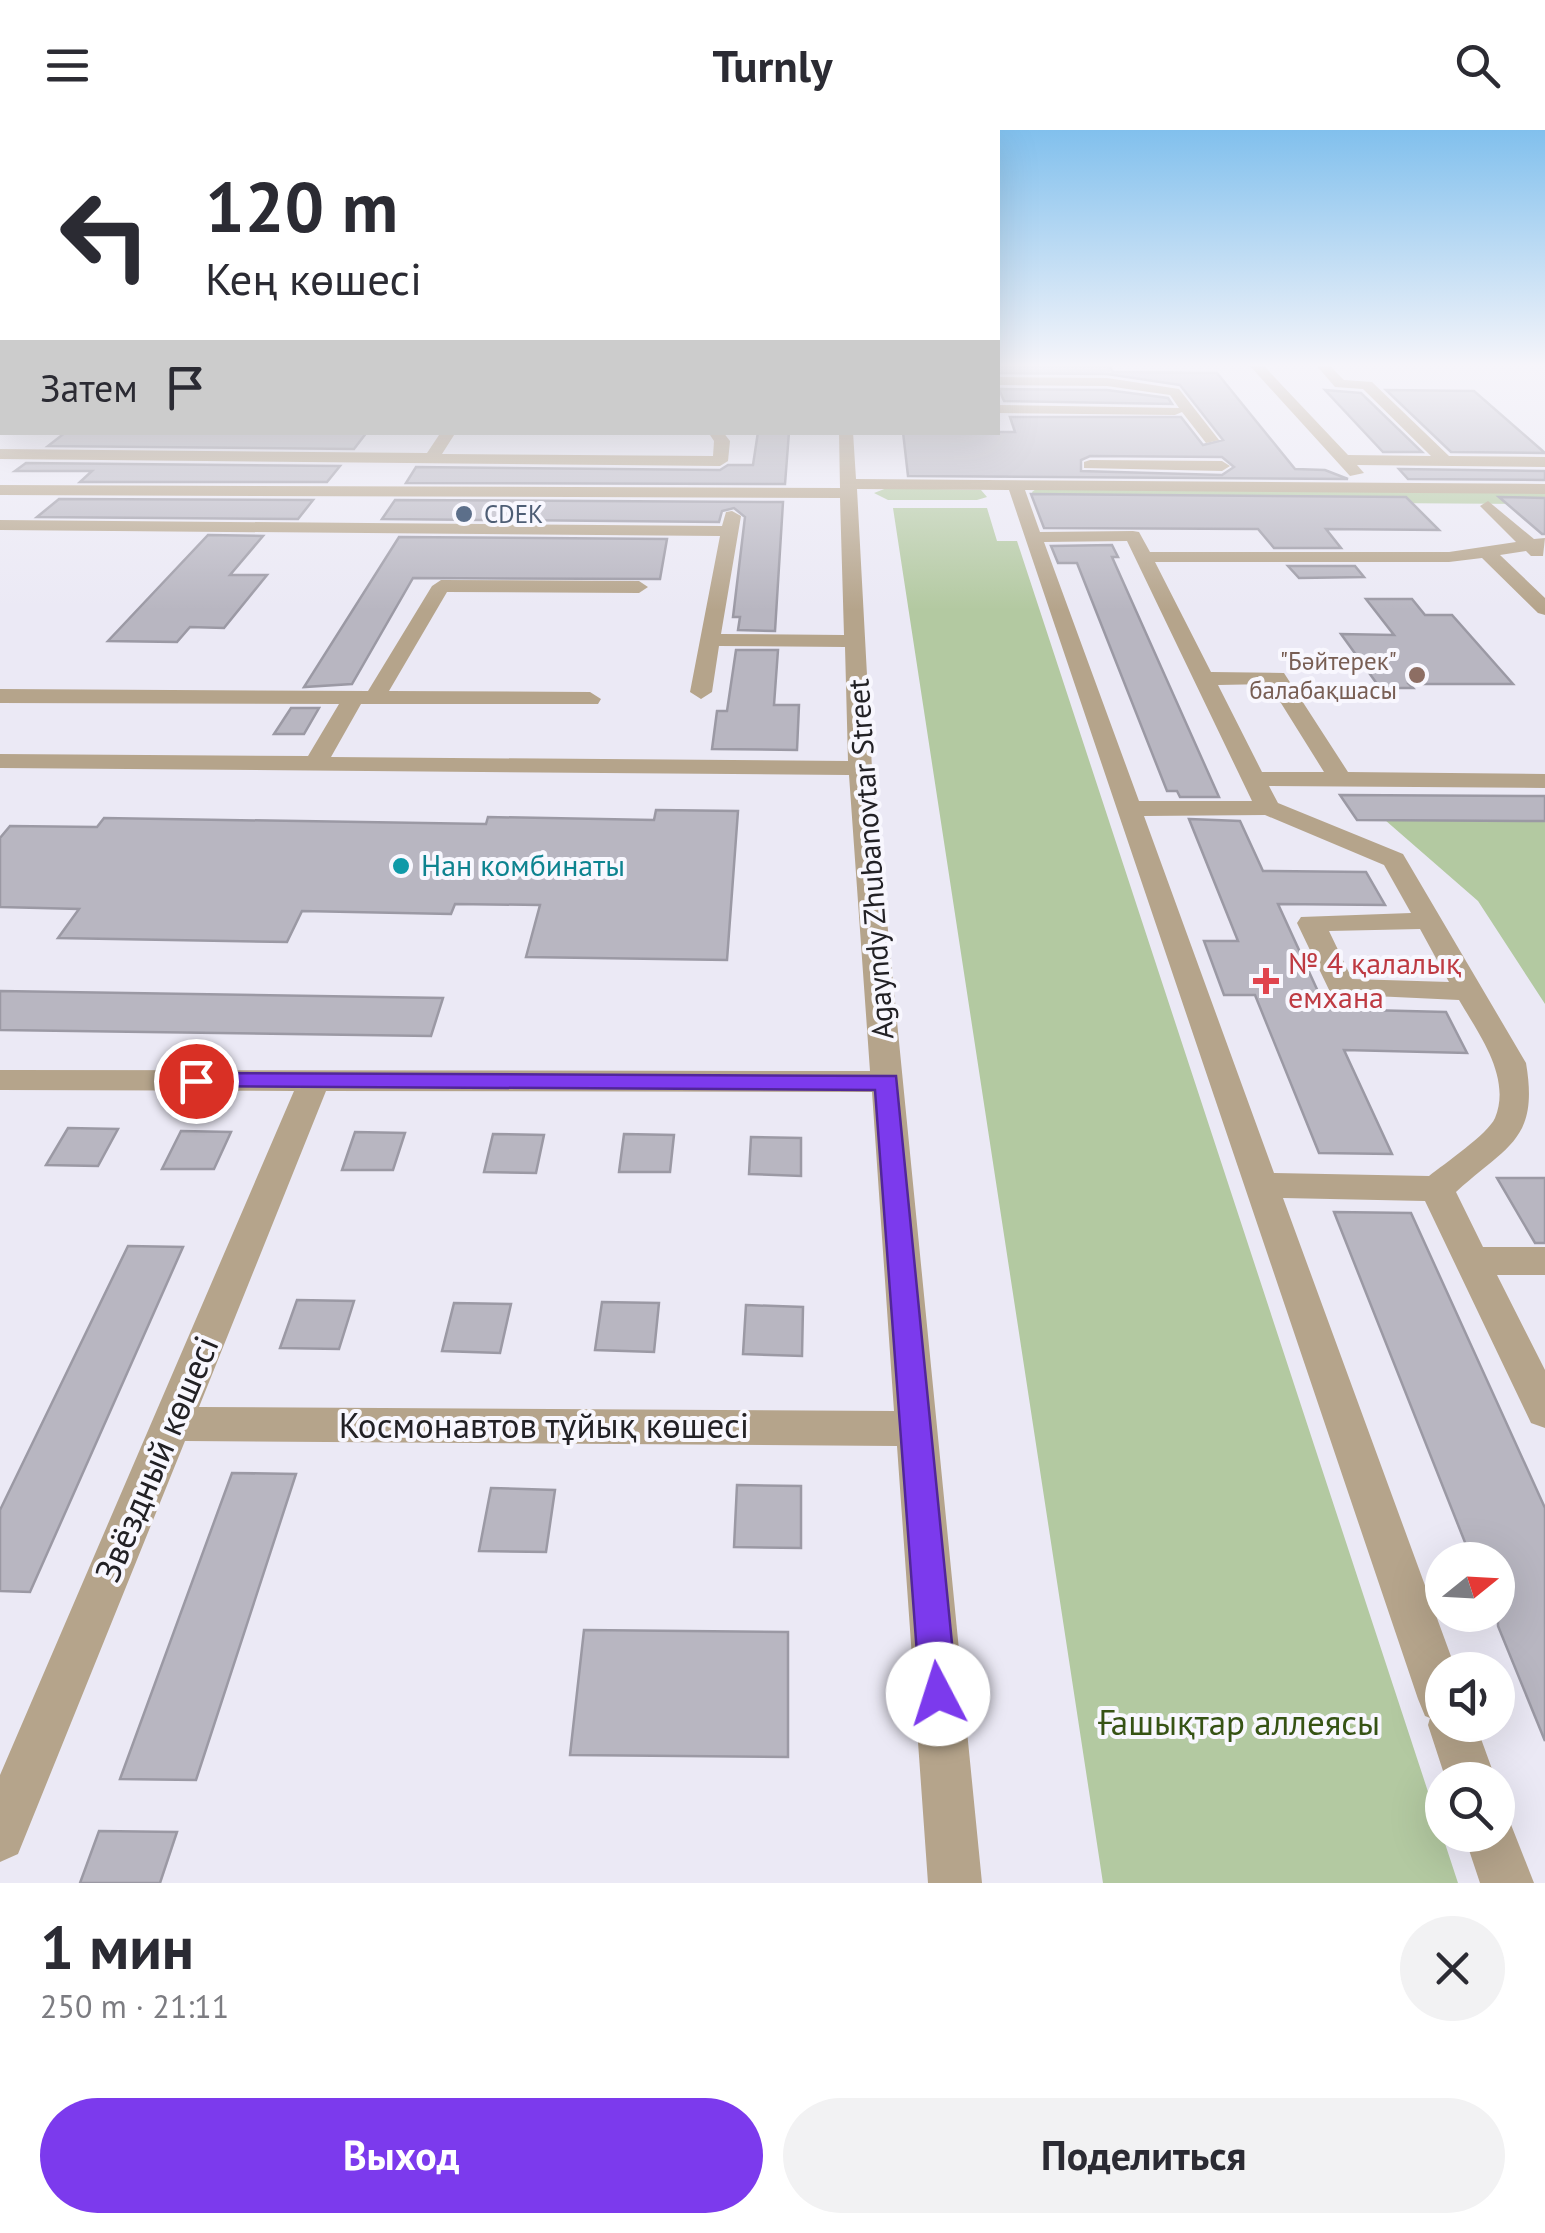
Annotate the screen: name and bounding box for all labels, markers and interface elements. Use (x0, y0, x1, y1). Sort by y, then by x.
text: Turnly (712, 36, 833, 94)
icon: menu (40, 38, 95, 93)
icon: search (1450, 38, 1505, 93)
text: 120 m (205, 161, 398, 251)
icon: left (40, 170, 170, 300)
text: Кең көшесі (205, 249, 422, 307)
icon: arrive (158, 360, 213, 415)
text: Затем (40, 363, 138, 412)
place label: CDEK (484, 498, 543, 530)
marker: CDEK (453, 503, 475, 525)
place label: "Бәйтерек" балабақшасы (1249, 645, 1397, 706)
marker: "Бәйтерек" балабақшасы (1406, 664, 1428, 686)
street label: Agayndy Zhubanovtar Street (837, 677, 902, 1041)
place label: Нан комбинаты (421, 845, 625, 884)
marker: Нан комбинаты (390, 855, 412, 877)
place label: № 4 қалалық емхана (1288, 943, 1461, 1016)
marker: № 4 қалалық емхана (1253, 968, 1279, 994)
pin (154, 1039, 239, 1124)
icon: arrive (169, 1054, 224, 1109)
street label: Звёздный көшесі (84, 1329, 229, 1588)
street label: Космонавтов тұйық көшесі (339, 1402, 749, 1448)
north arrow (1425, 1542, 1515, 1632)
map controls (1425, 1542, 1515, 1852)
position arrow (886, 1642, 990, 1746)
button: sound (1425, 1652, 1515, 1742)
park label: Ғашықтар аллеясы (1098, 1699, 1380, 1745)
button: search (1425, 1762, 1515, 1852)
text: 1 мин (40, 1908, 194, 1986)
button: close (1400, 1916, 1505, 2021)
text: 250 m · 21:11 (40, 1985, 229, 2027)
button: Выход (40, 2098, 763, 2213)
button: Поделиться (783, 2098, 1505, 2213)

